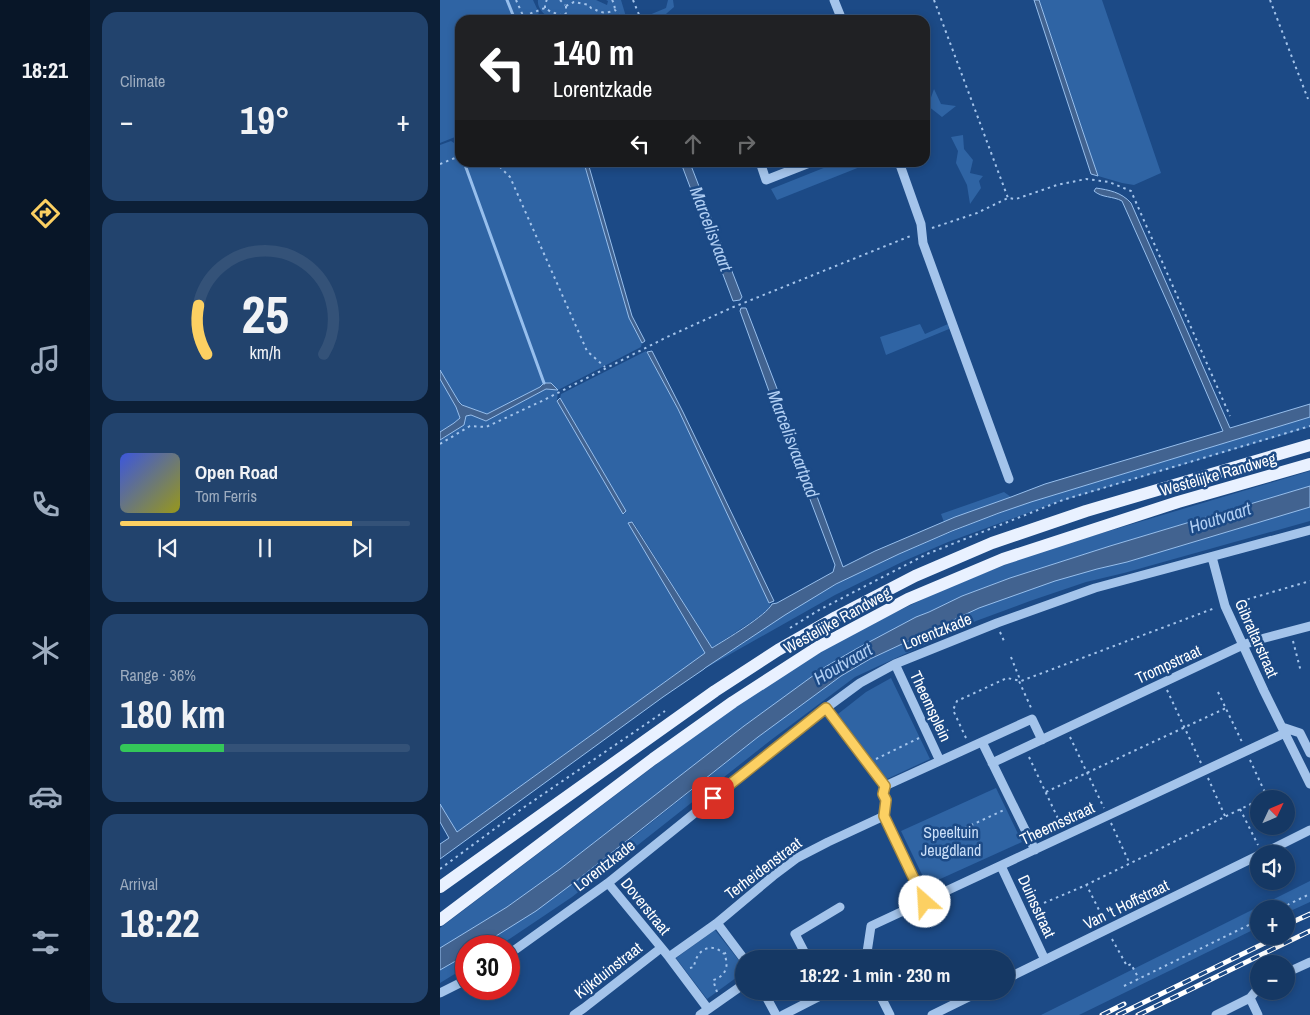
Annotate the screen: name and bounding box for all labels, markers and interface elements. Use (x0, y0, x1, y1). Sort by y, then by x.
text: 140 m (553, 29, 634, 76)
icon: left (470, 35, 535, 100)
text: 18:21 (22, 55, 68, 85)
text: Climate (120, 70, 165, 92)
text: Lorentzkade (553, 74, 652, 104)
text: 19° (240, 95, 290, 146)
text: − (120, 102, 133, 140)
text: + (397, 102, 410, 140)
icon: left (626, 130, 654, 158)
icon: ahead (679, 130, 707, 158)
icon: right (732, 130, 760, 158)
water label: Marcelisvaart (684, 183, 739, 275)
icon: directions (28, 196, 63, 231)
text: 25 (241, 279, 289, 349)
text: km/h (249, 341, 281, 365)
icon: music (28, 342, 63, 377)
water label: Marcelisvaartpad (762, 386, 826, 502)
street label: Westelijke Randweg (1158, 447, 1279, 501)
text: Open Road (195, 459, 278, 485)
text: Tom Ferris (195, 485, 257, 507)
icon: phone (28, 487, 63, 522)
water label: Houtvaart (1186, 495, 1255, 539)
icon: previous (154, 534, 182, 562)
icon: pause (251, 534, 279, 562)
icon: next (348, 534, 376, 562)
street label: Westelijke Randweg (779, 581, 895, 659)
street label: Gibraltarstraat (1230, 595, 1284, 681)
street label: Lorentzkade (899, 607, 975, 655)
icon: climate (28, 633, 63, 668)
water label: Houtvaart (809, 636, 877, 690)
street label: Trompstraat (1132, 639, 1205, 689)
text: Range · 36% (120, 664, 196, 686)
street label: Theemsplein (905, 667, 957, 745)
text: 180 km (120, 689, 226, 740)
pin (692, 777, 734, 819)
icon: car (28, 779, 63, 814)
icon: arrive (699, 784, 727, 812)
north arrow (1250, 790, 1295, 835)
map controls (1250, 790, 1295, 1000)
street label: Theemsstraat (1016, 796, 1098, 850)
park label: Speeltuin Jeugdland (921, 821, 981, 861)
street label: Terheidenstraat (720, 832, 806, 904)
street label: Lorentzkade (569, 834, 639, 896)
button: sound (1250, 845, 1295, 890)
street label: Duinsstraat (1013, 871, 1061, 941)
text: Arrival (120, 873, 158, 895)
street label: Doverstraat (616, 873, 676, 940)
street label: Van 't Hoffstraat (1080, 874, 1173, 934)
position arrow (898, 875, 950, 927)
text: 18:22 (120, 898, 200, 949)
button: + (1250, 900, 1295, 945)
icon: filters (28, 925, 63, 960)
speed limit sign: 30 (455, 935, 520, 1000)
street label: Kijkduinstraat (570, 936, 647, 1003)
button: − (1250, 955, 1295, 1000)
text: 18:22 · 1 min · 230 m (800, 962, 950, 988)

